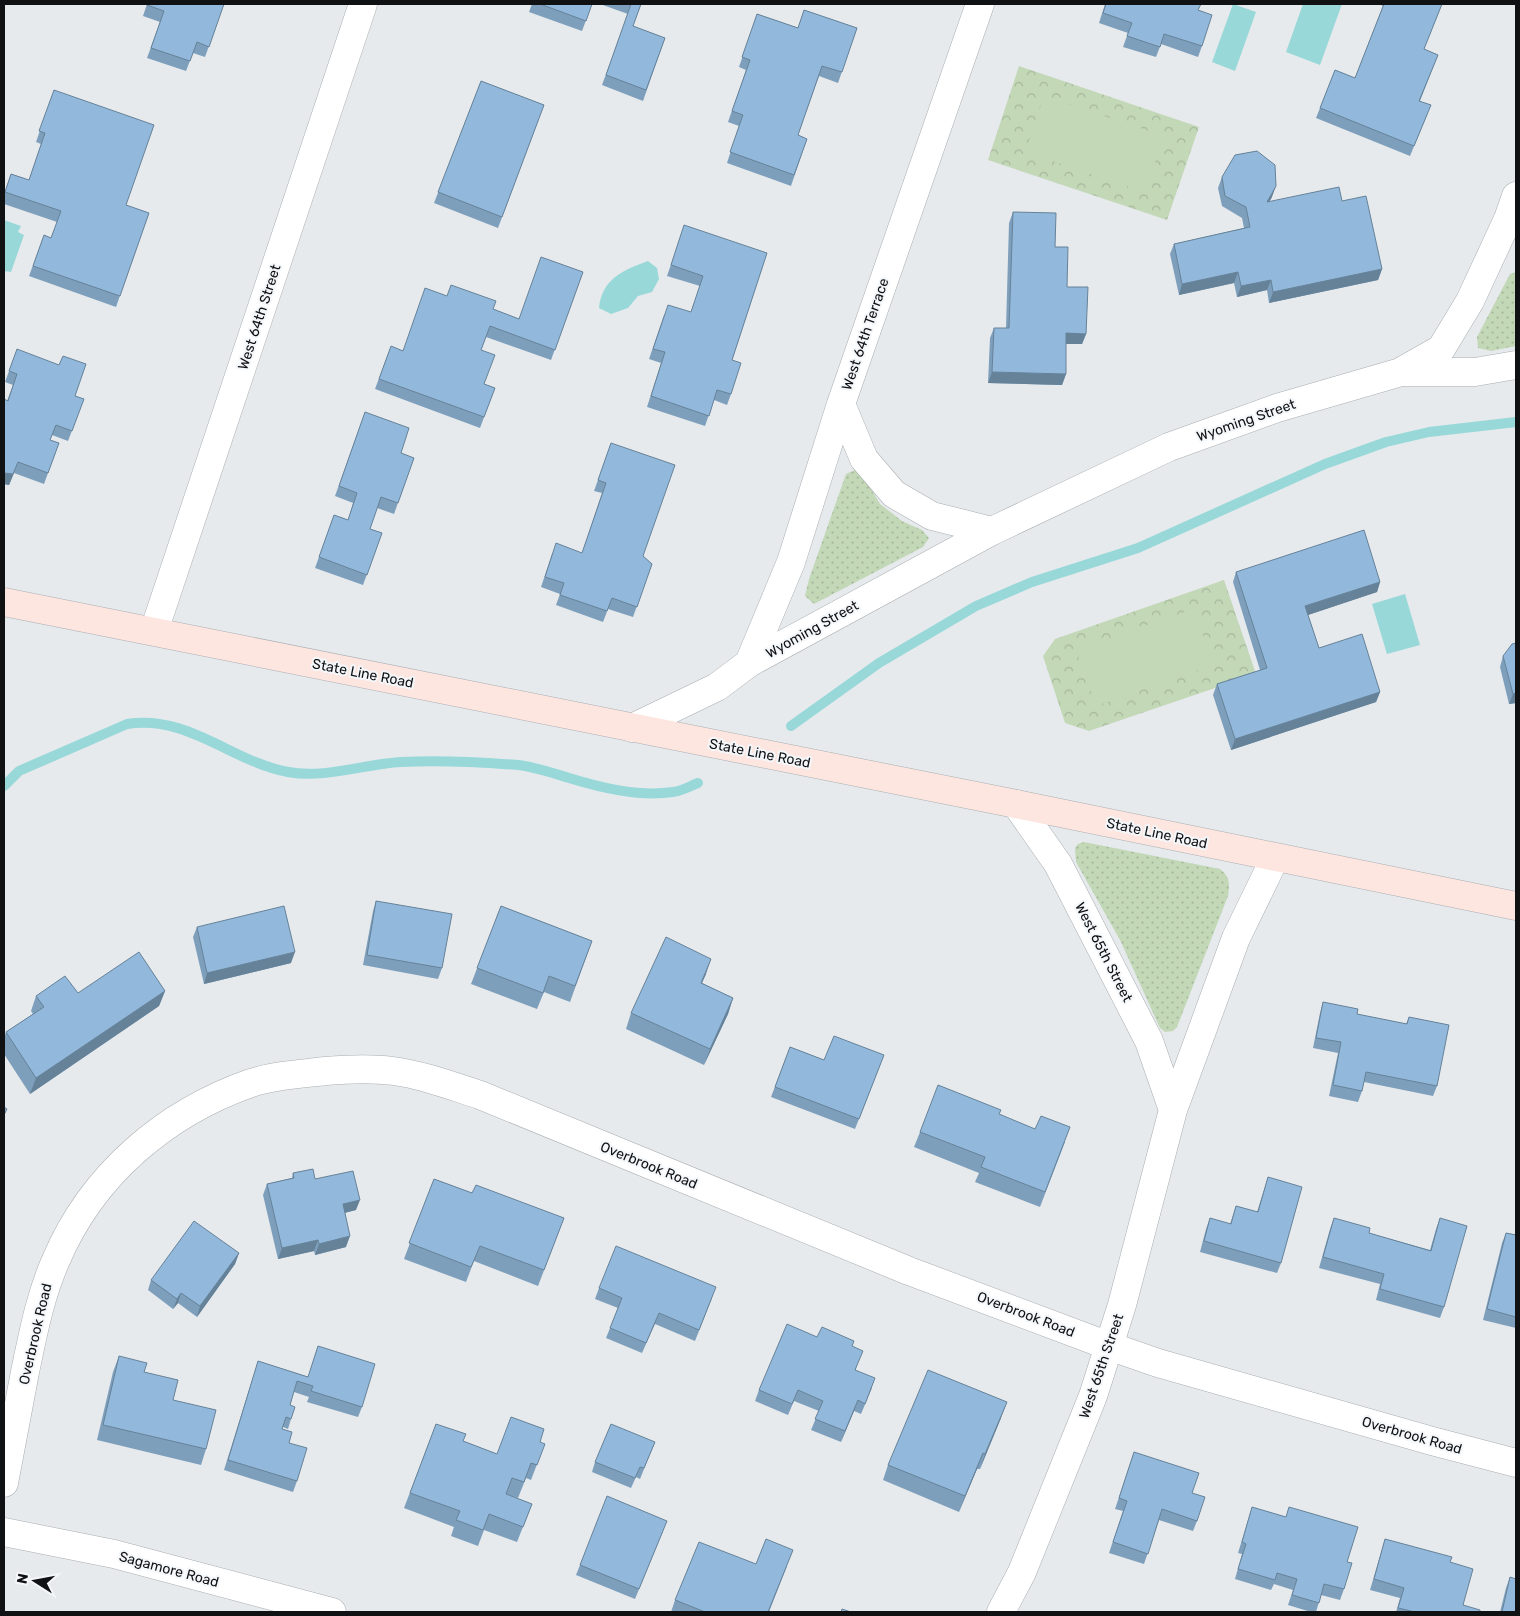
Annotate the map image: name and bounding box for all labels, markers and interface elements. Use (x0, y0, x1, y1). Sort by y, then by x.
street label: West 64th Street (234, 262, 285, 372)
street label: West 64th Terrace (838, 276, 893, 392)
street label: Wyoming Street (1195, 395, 1298, 445)
street label: Wyoming Street (763, 597, 862, 662)
street label: State Line Road (311, 655, 415, 692)
street label: State Line Road (708, 735, 812, 772)
street label: State Line Road (1105, 814, 1209, 852)
street label: West 65th Street (1071, 900, 1136, 1005)
street label: Overbrook Road (598, 1138, 700, 1193)
street label: Overbrook Road (16, 1282, 55, 1386)
street label: Overbrook Road (974, 1288, 1077, 1341)
street label: West 65th Street (1076, 1311, 1127, 1421)
street label: Overbrook Road (1360, 1413, 1464, 1458)
street label: Sagamore Road (117, 1548, 221, 1591)
north arrow (10, 1556, 60, 1606)
text: N (13, 1572, 32, 1585)

